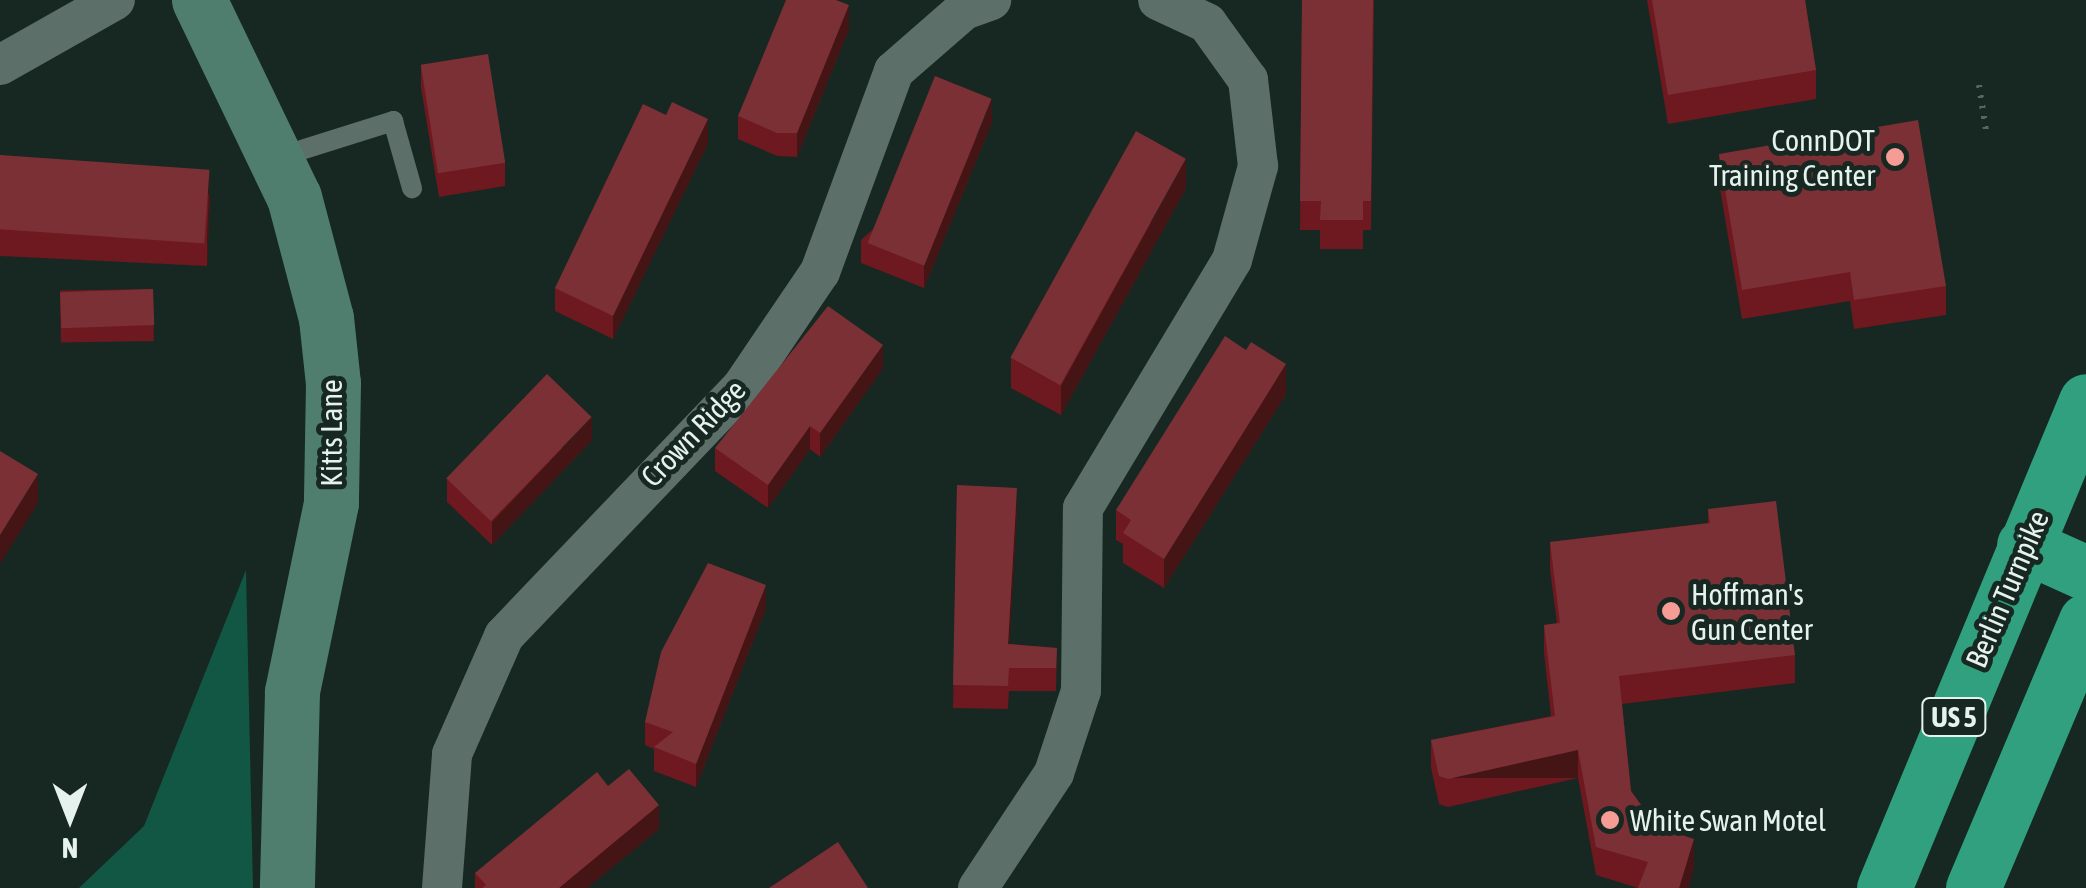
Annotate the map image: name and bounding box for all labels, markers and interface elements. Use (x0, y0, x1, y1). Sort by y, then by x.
place label: ConnDOT Training Center (1709, 122, 1875, 192)
marker: ConnDOT Training Center (1884, 146, 1906, 168)
street label: Crown Ridge (633, 372, 753, 494)
street label: Kitts Lane (313, 379, 349, 487)
street label: Berlin Turnpike (1958, 505, 2056, 673)
place label: Hoffman's Gun Center (1691, 576, 1813, 646)
marker: Hoffman's Gun Center (1660, 600, 1682, 622)
road number: US 5 (1919, 694, 1989, 740)
north arrow (20, 768, 120, 868)
place label: White Swan Motel (1630, 802, 1826, 838)
marker: White Swan Motel (1599, 809, 1621, 831)
text: N (62, 832, 78, 864)

